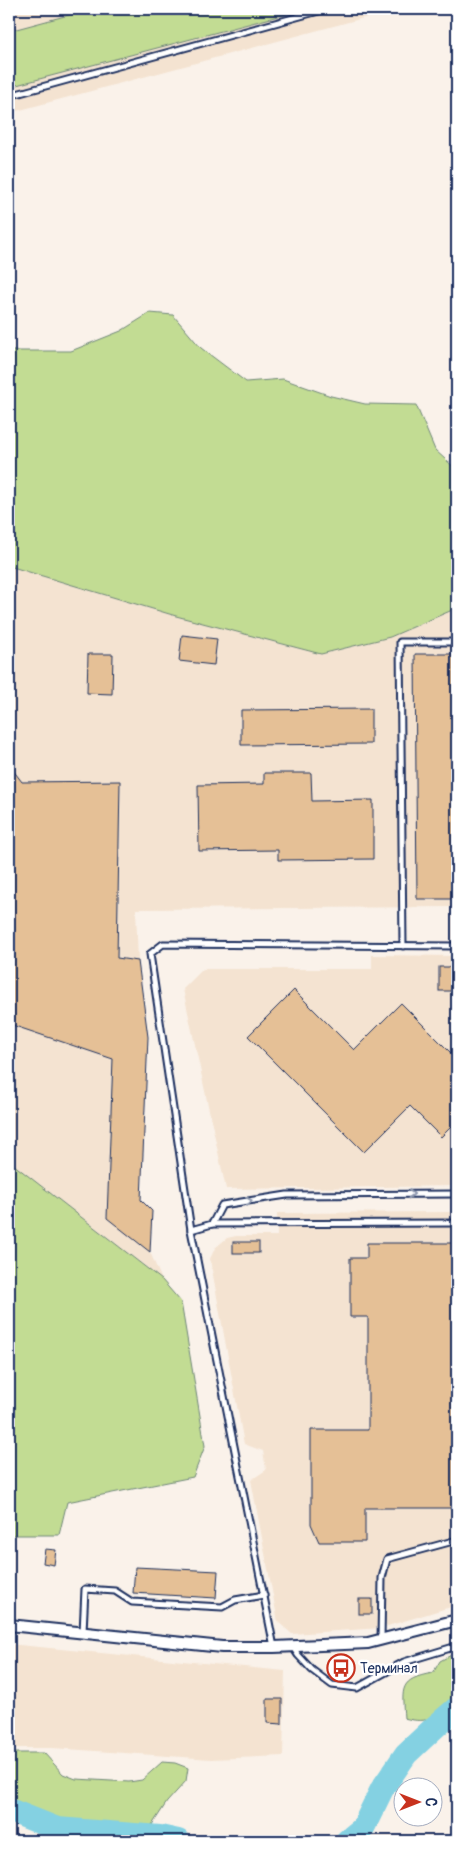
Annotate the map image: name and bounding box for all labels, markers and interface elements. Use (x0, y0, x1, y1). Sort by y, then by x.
one-way arrow (408, 1189, 415, 1199)
one-way arrow (245, 1196, 253, 1207)
bus stop icon: Терминал (326, 1653, 356, 1683)
place label: Терминал (360, 1660, 418, 1677)
north arrow (394, 1778, 444, 1828)
text: С (422, 1798, 439, 1807)

